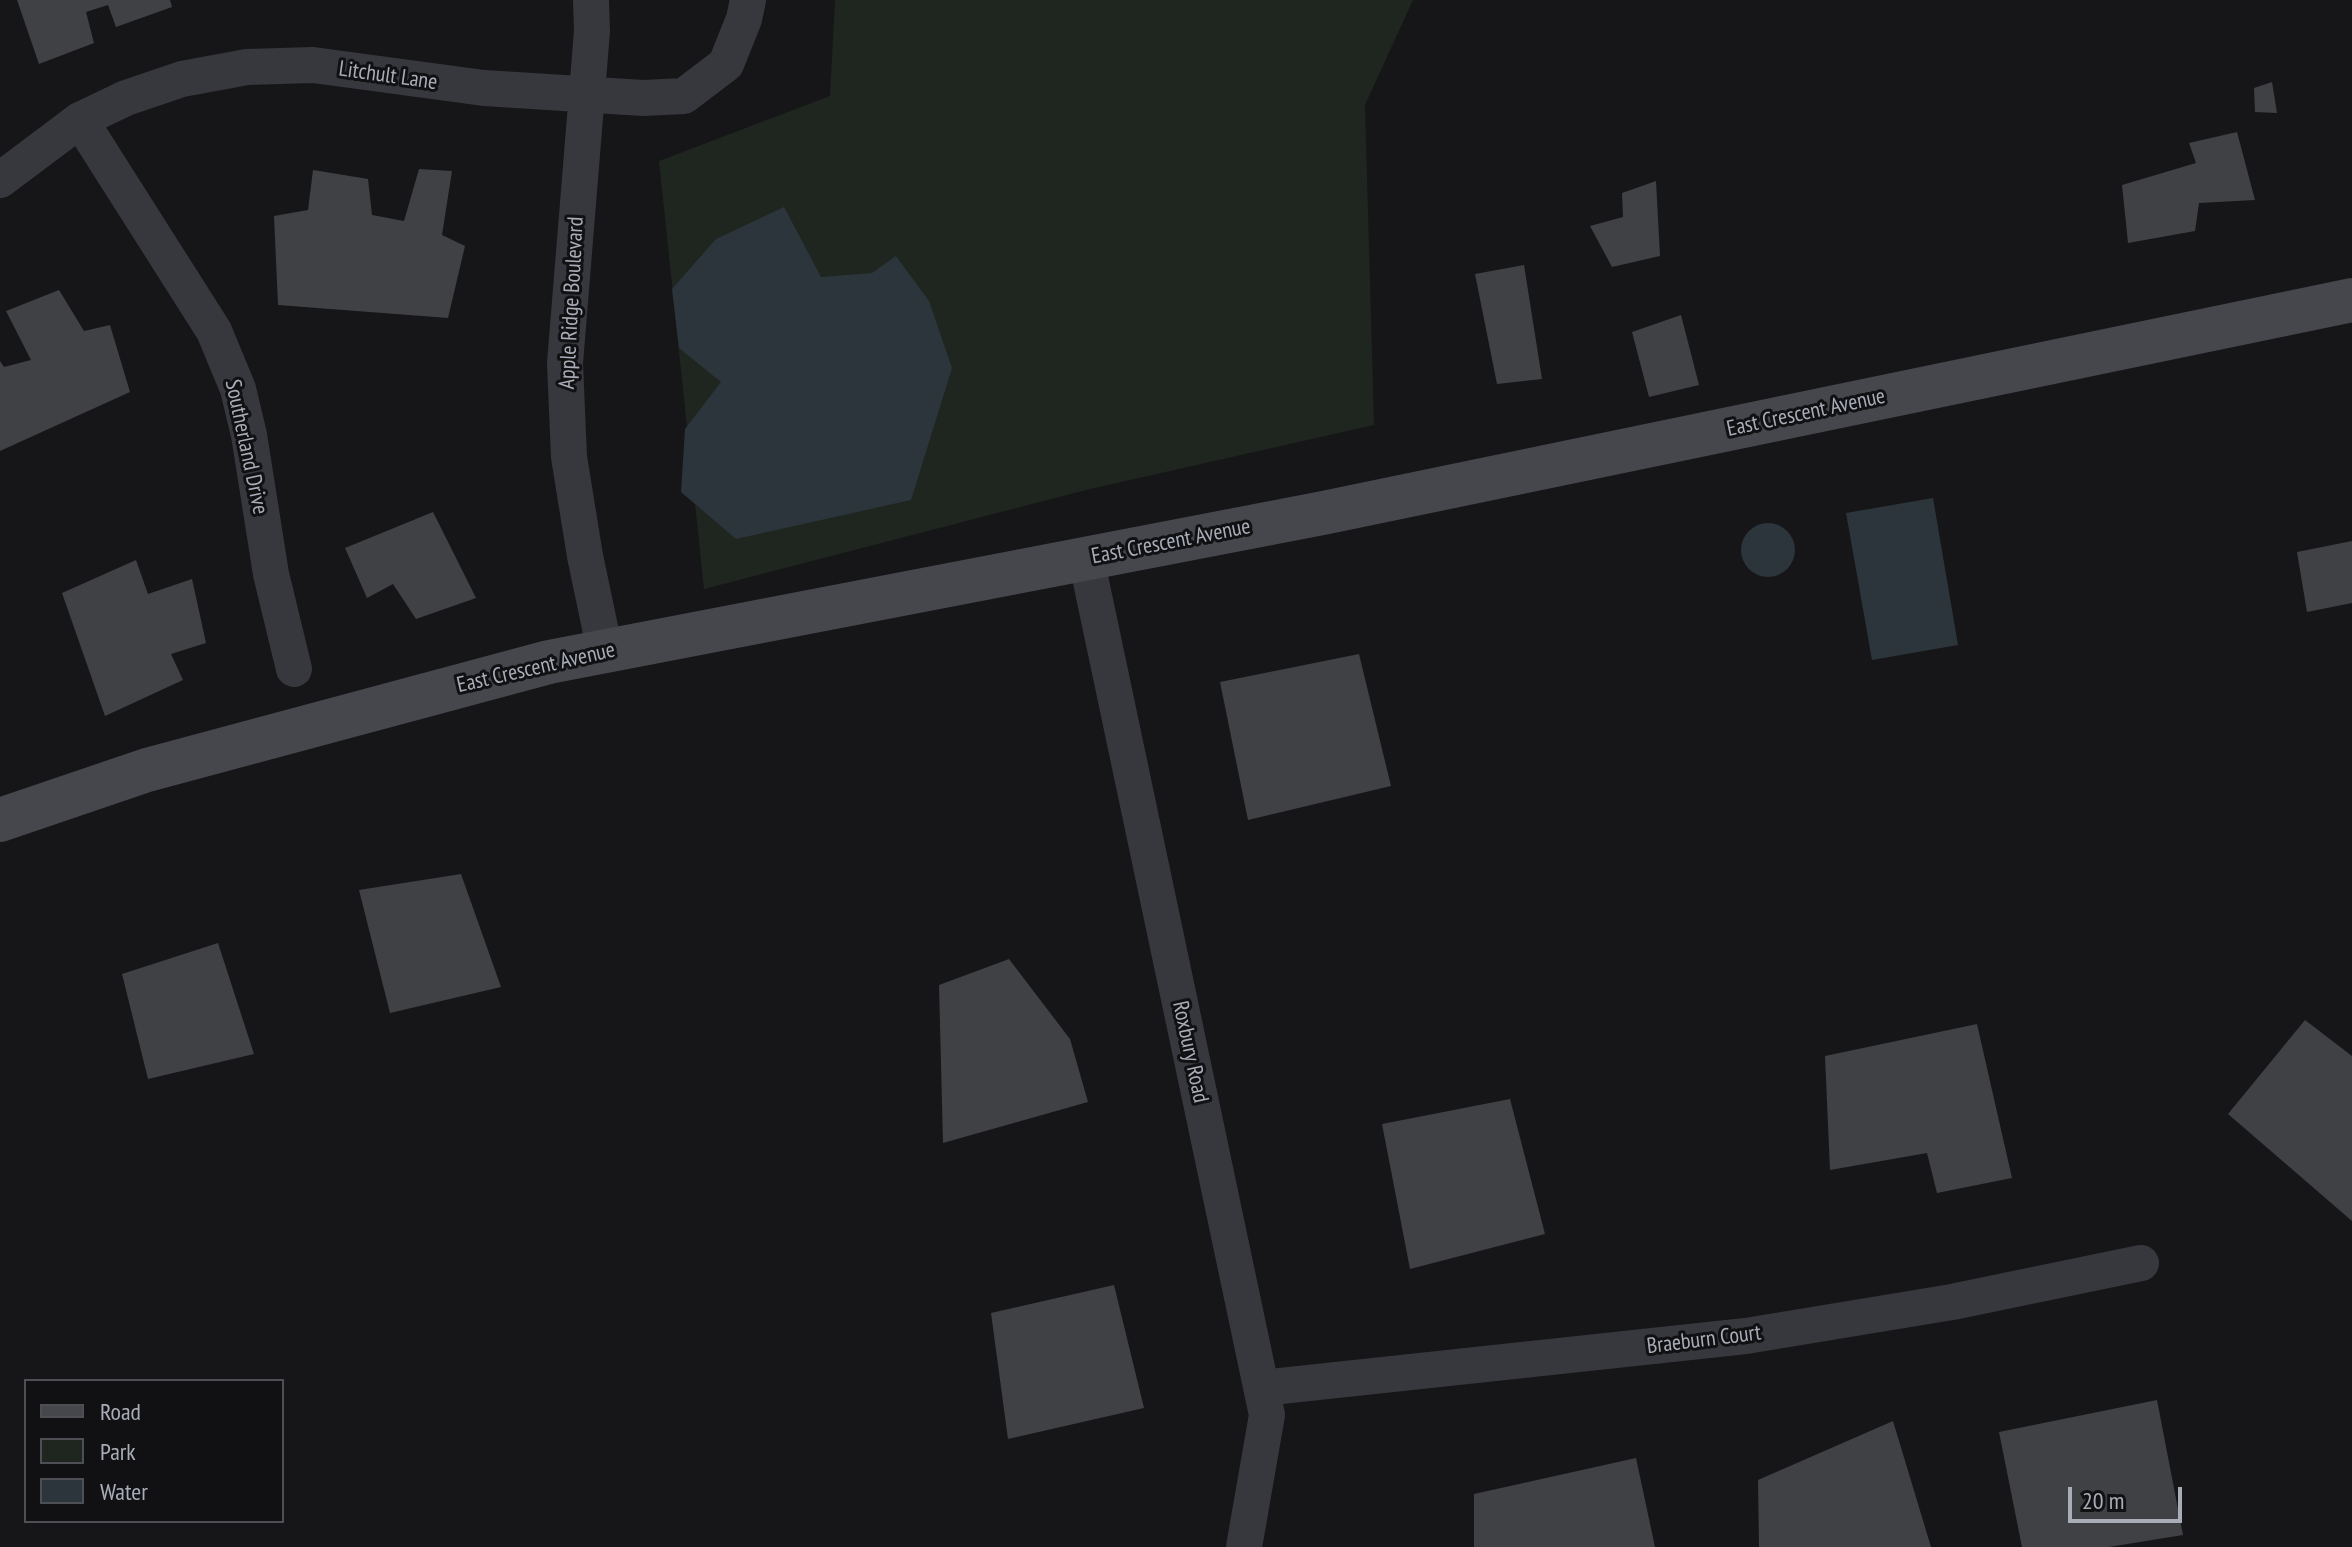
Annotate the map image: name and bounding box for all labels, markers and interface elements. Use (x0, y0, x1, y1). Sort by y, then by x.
street label: Litchult Lane (337, 56, 439, 96)
street label: Apple Ridge Boulevard (554, 216, 590, 390)
street label: Southerland Drive (219, 377, 273, 517)
street label: East Crescent Avenue (1724, 383, 1888, 443)
street label: East Crescent Avenue (1089, 514, 1253, 570)
street label: East Crescent Avenue (454, 637, 618, 699)
street label: Roxbury Road (1166, 999, 1214, 1105)
street label: Braeburn Court (1645, 1320, 1763, 1360)
legend (24, 1379, 284, 1523)
text: Road (100, 1396, 141, 1427)
text: Park (100, 1436, 136, 1467)
scale bar (2072, 1471, 2186, 1521)
text: Water (100, 1476, 148, 1507)
text: 20 m (2082, 1485, 2124, 1516)

